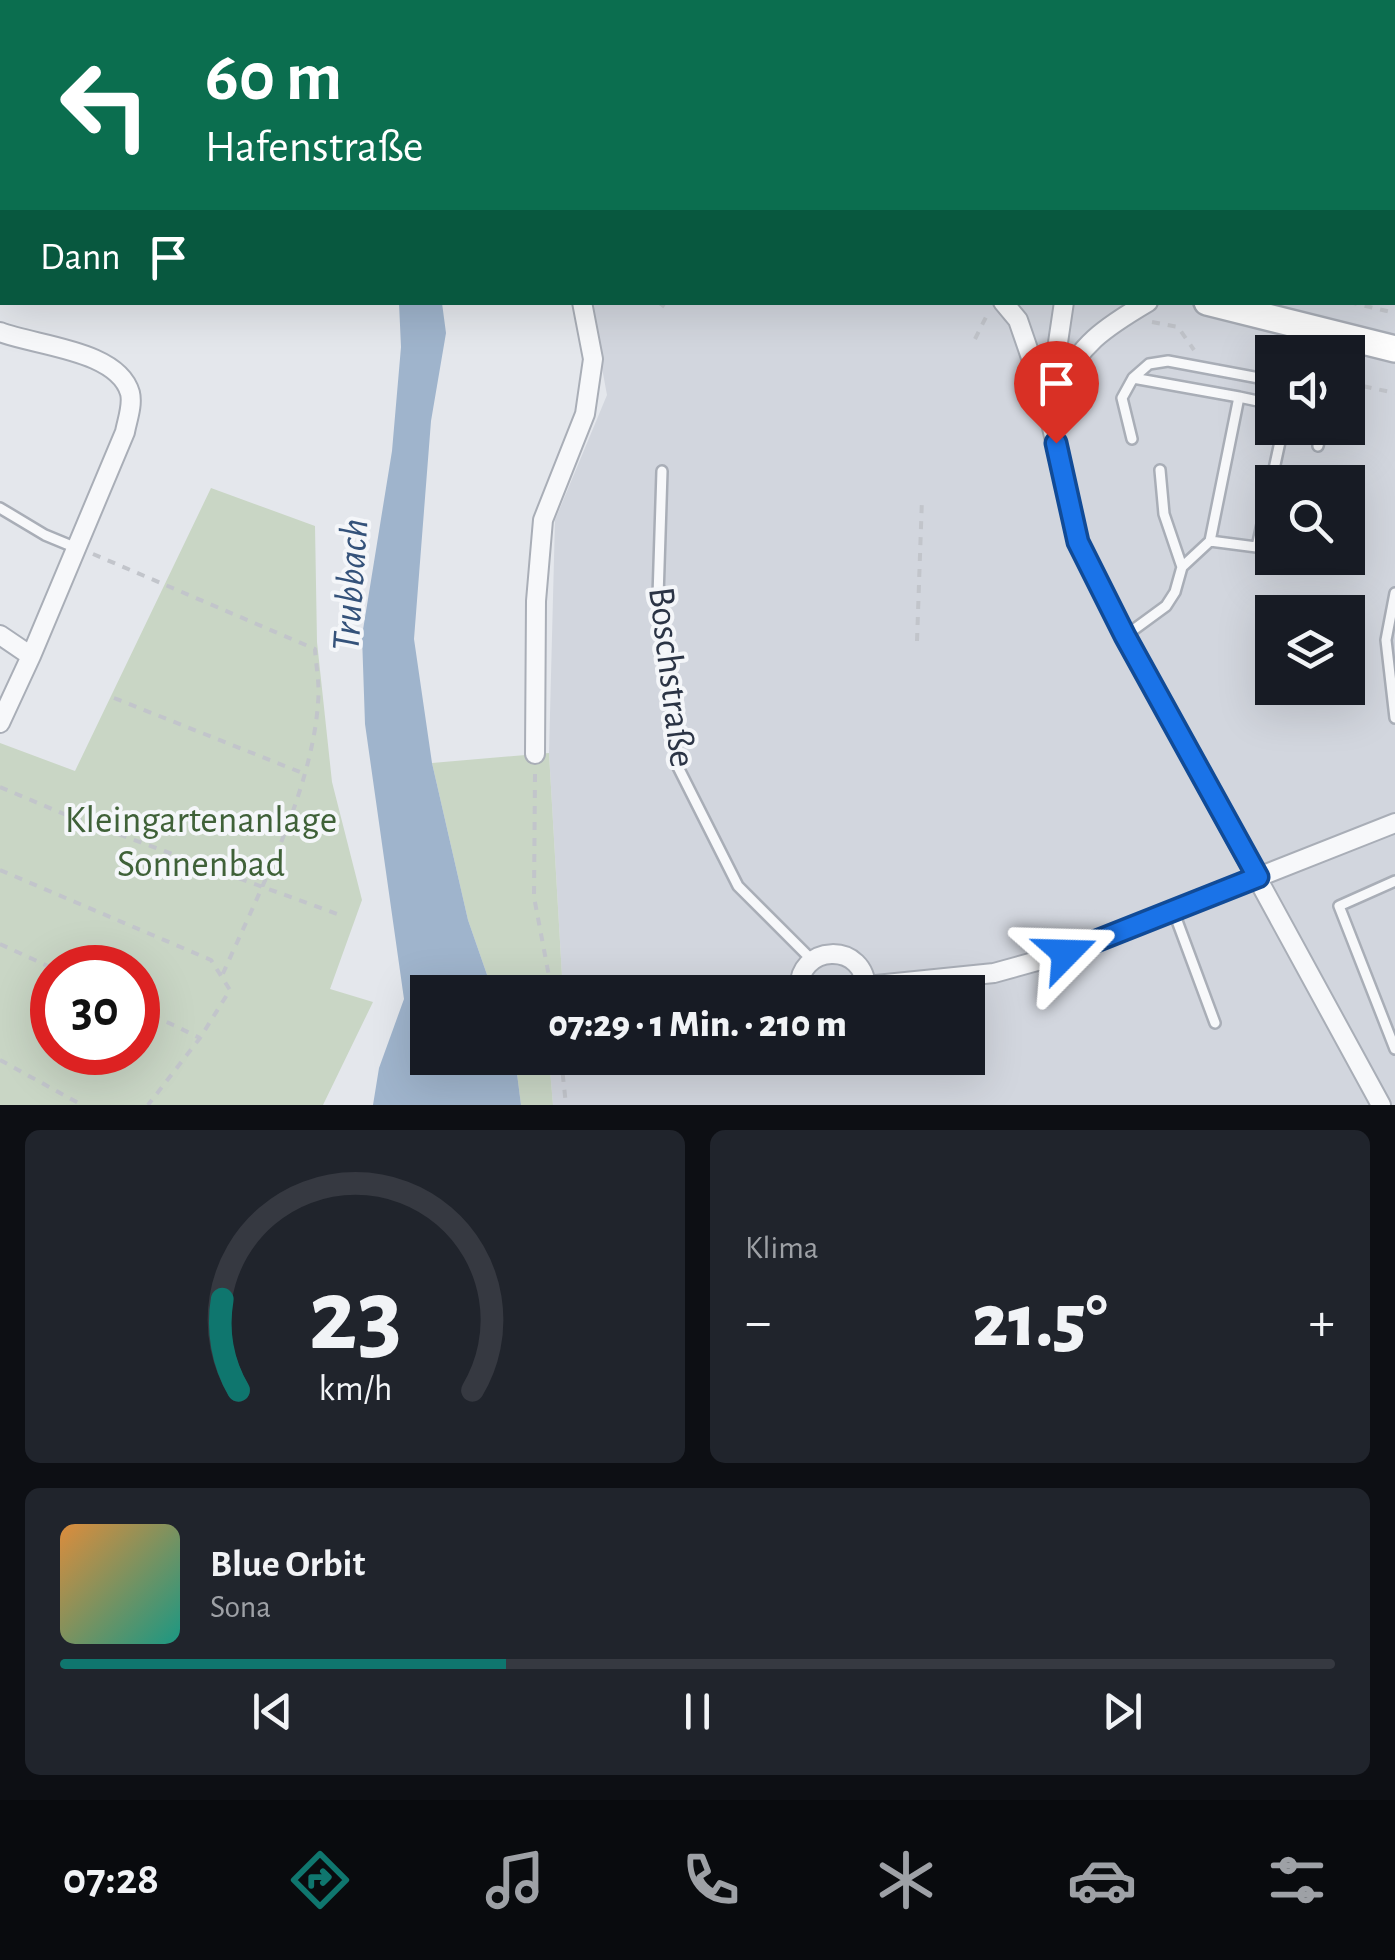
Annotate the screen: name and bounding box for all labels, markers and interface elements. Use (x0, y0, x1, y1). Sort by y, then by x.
icon: left (40, 40, 170, 170)
text: 60 m (205, 43, 342, 113)
text: Hafenstraße (205, 125, 424, 170)
icon: arrive (141, 230, 196, 285)
text: Dann (40, 239, 121, 277)
map controls (1255, 335, 1365, 705)
button: sound (1255, 335, 1365, 445)
pin (1014, 341, 1099, 444)
icon: arrive (1029, 356, 1084, 411)
button: search (1255, 465, 1365, 575)
water label: Trubbach (326, 517, 376, 653)
street label: Boschstraße (641, 585, 701, 770)
button: layers (1255, 595, 1365, 705)
park label: Kleingartenanlage Sonnenbad (65, 802, 337, 884)
position arrow (1014, 901, 1118, 1005)
speed limit sign: 30 (30, 945, 160, 1075)
text: 07:29 · 1 Min. · 210 m (548, 1006, 847, 1044)
text: Klima (745, 1232, 819, 1264)
text: 23 (308, 1265, 402, 1369)
text: 21.5° (972, 1285, 1108, 1360)
text: − (745, 1295, 771, 1350)
text: + (1309, 1295, 1335, 1350)
text: km/h (318, 1371, 392, 1407)
text: Blue Orbit (210, 1546, 365, 1584)
text: Sona (210, 1591, 271, 1623)
icon: previous (245, 1684, 300, 1739)
icon: pause (670, 1684, 725, 1739)
icon: next (1095, 1684, 1150, 1739)
icon: directions (285, 1845, 355, 1915)
icon: music (480, 1845, 550, 1915)
icon: phone (676, 1845, 746, 1915)
icon: climate (871, 1845, 941, 1915)
icon: car (1067, 1845, 1137, 1915)
icon: filters (1262, 1845, 1332, 1915)
text: 07:28 (63, 1857, 159, 1902)

